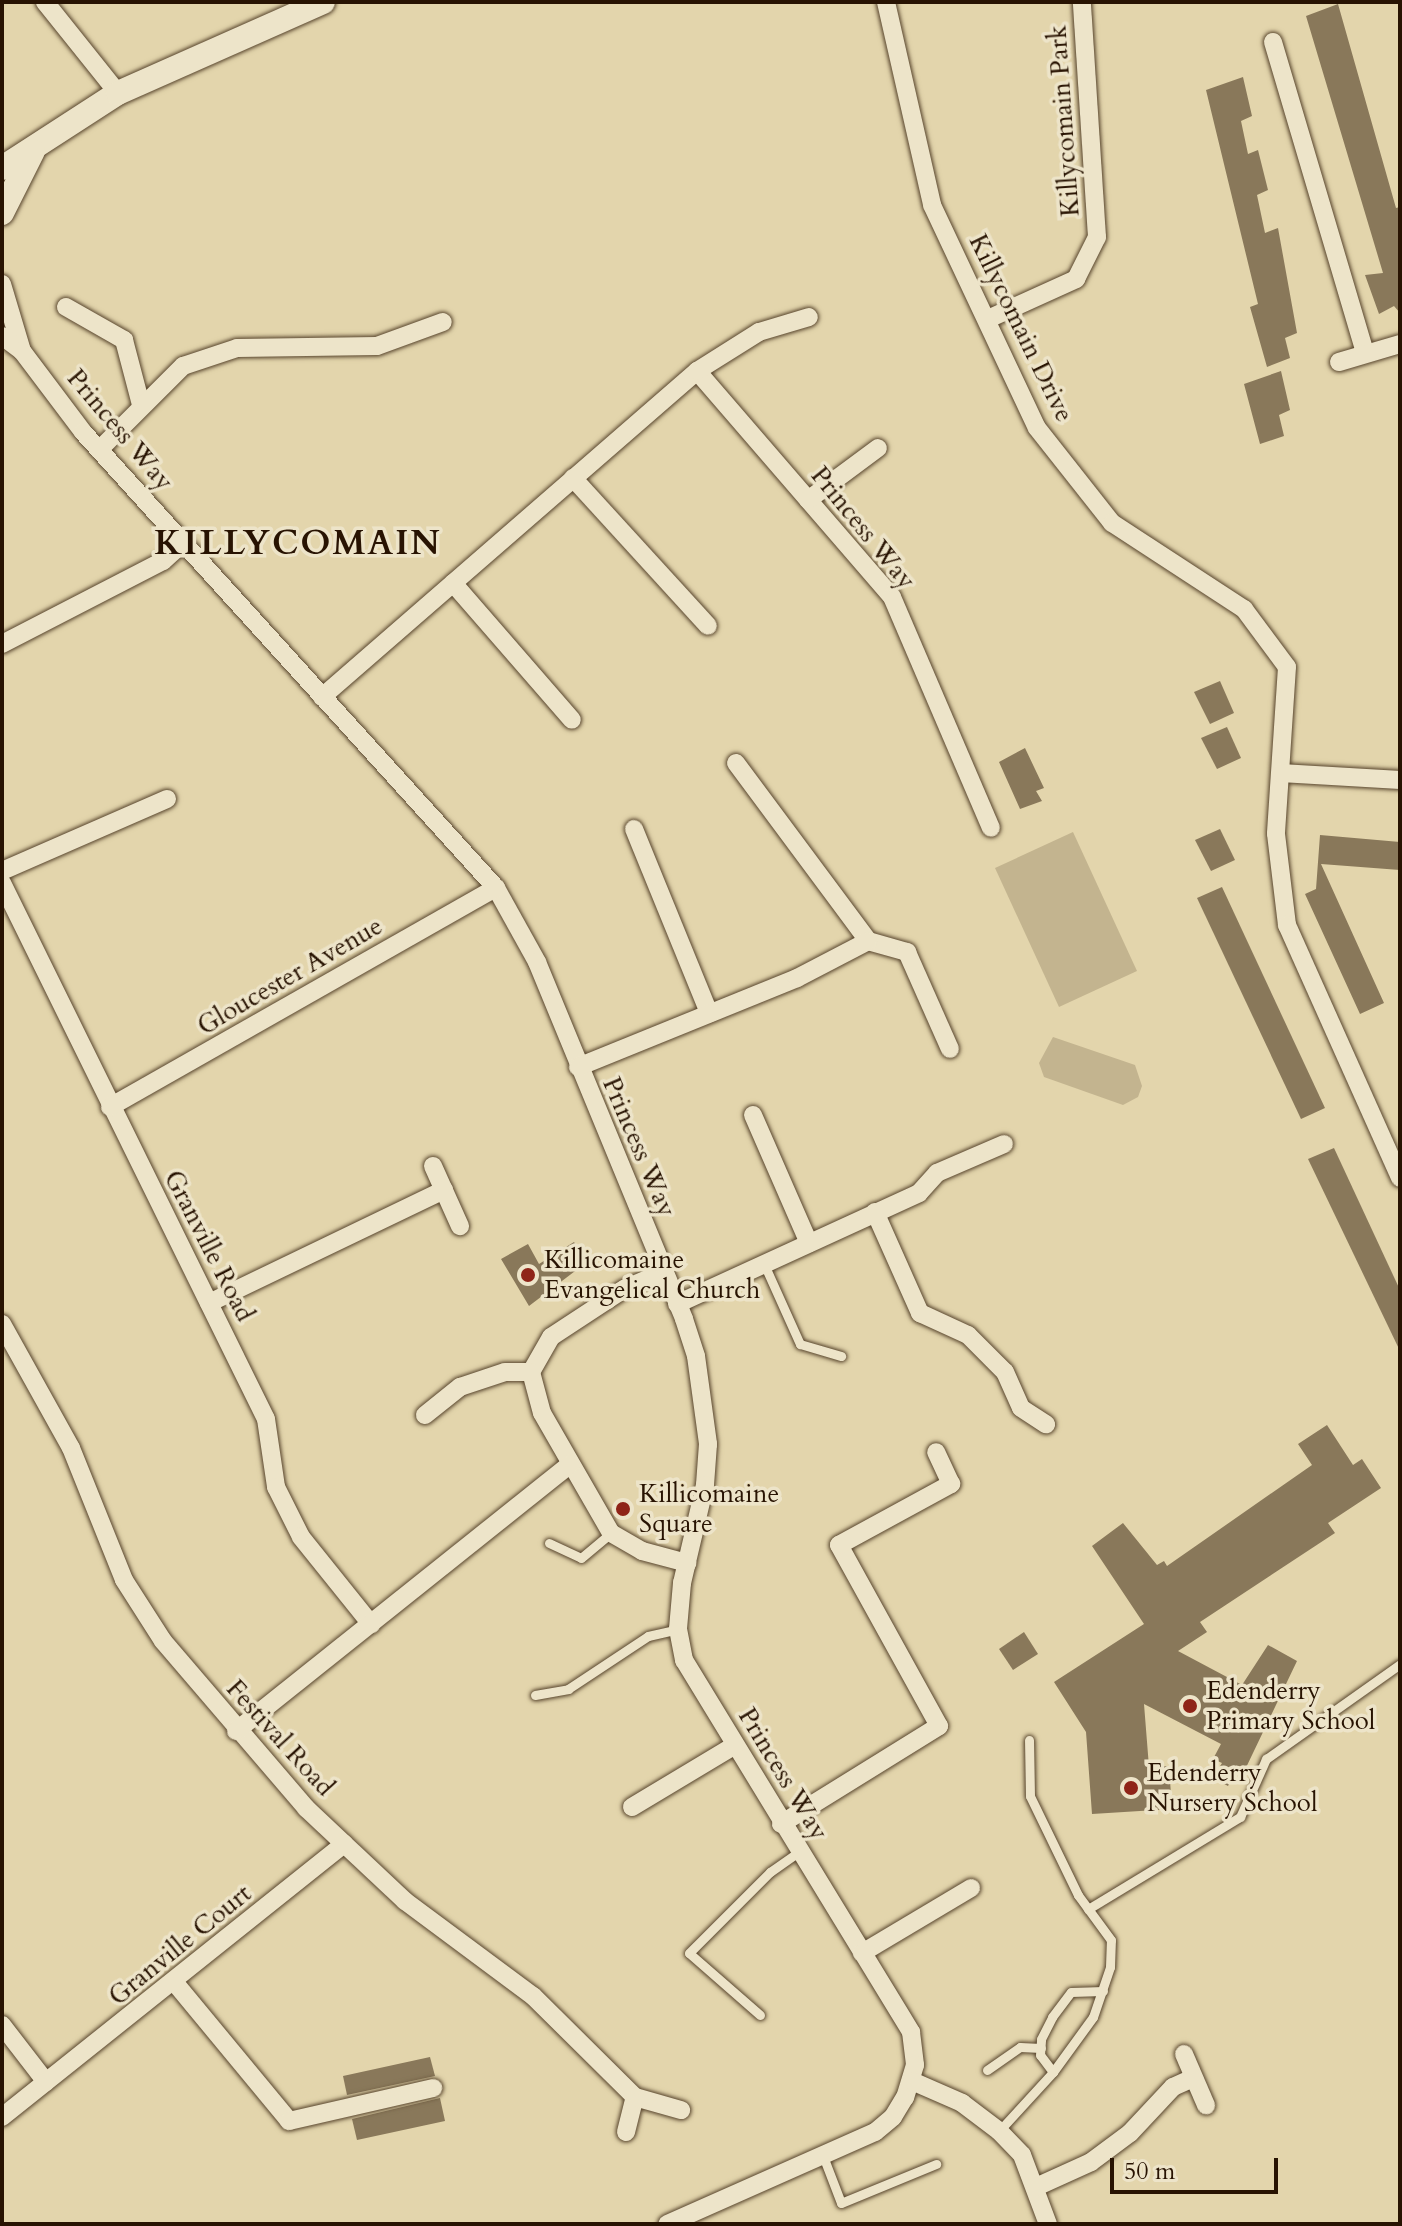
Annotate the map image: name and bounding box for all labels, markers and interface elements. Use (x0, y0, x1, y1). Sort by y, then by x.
street label: Killycomain Park (1042, 24, 1086, 218)
street label: Killycomain Drive (962, 229, 1080, 427)
street label: Princess Way (60, 363, 180, 497)
street label: Princess Way (804, 460, 922, 596)
district label: KILLYCOMAIN (154, 524, 442, 564)
street label: Gloucester Avenue (192, 910, 388, 1042)
street label: Princess Way (596, 1072, 682, 1222)
street label: Granville Road (157, 1165, 261, 1327)
place label: Killicomaine Evangelical Church (544, 1244, 760, 1306)
marker: Killicomaine Evangelical Church (519, 1266, 537, 1284)
place label: Killicomaine Square (639, 1478, 779, 1540)
marker: Killicomaine Square (614, 1500, 632, 1518)
street label: Festival Road (220, 1673, 340, 1803)
place label: Edenderry Primary School (1206, 1675, 1375, 1736)
marker: Edenderry Primary School (1181, 1697, 1199, 1715)
street label: Princess Way (731, 1702, 835, 1846)
place label: Edenderry Nursery School (1147, 1757, 1318, 1818)
marker: Edenderry Nursery School (1122, 1779, 1140, 1797)
street label: Granville Court (102, 1878, 258, 2012)
scale bar (1114, 2142, 1282, 2192)
text: 50 m (1124, 2155, 1175, 2188)

